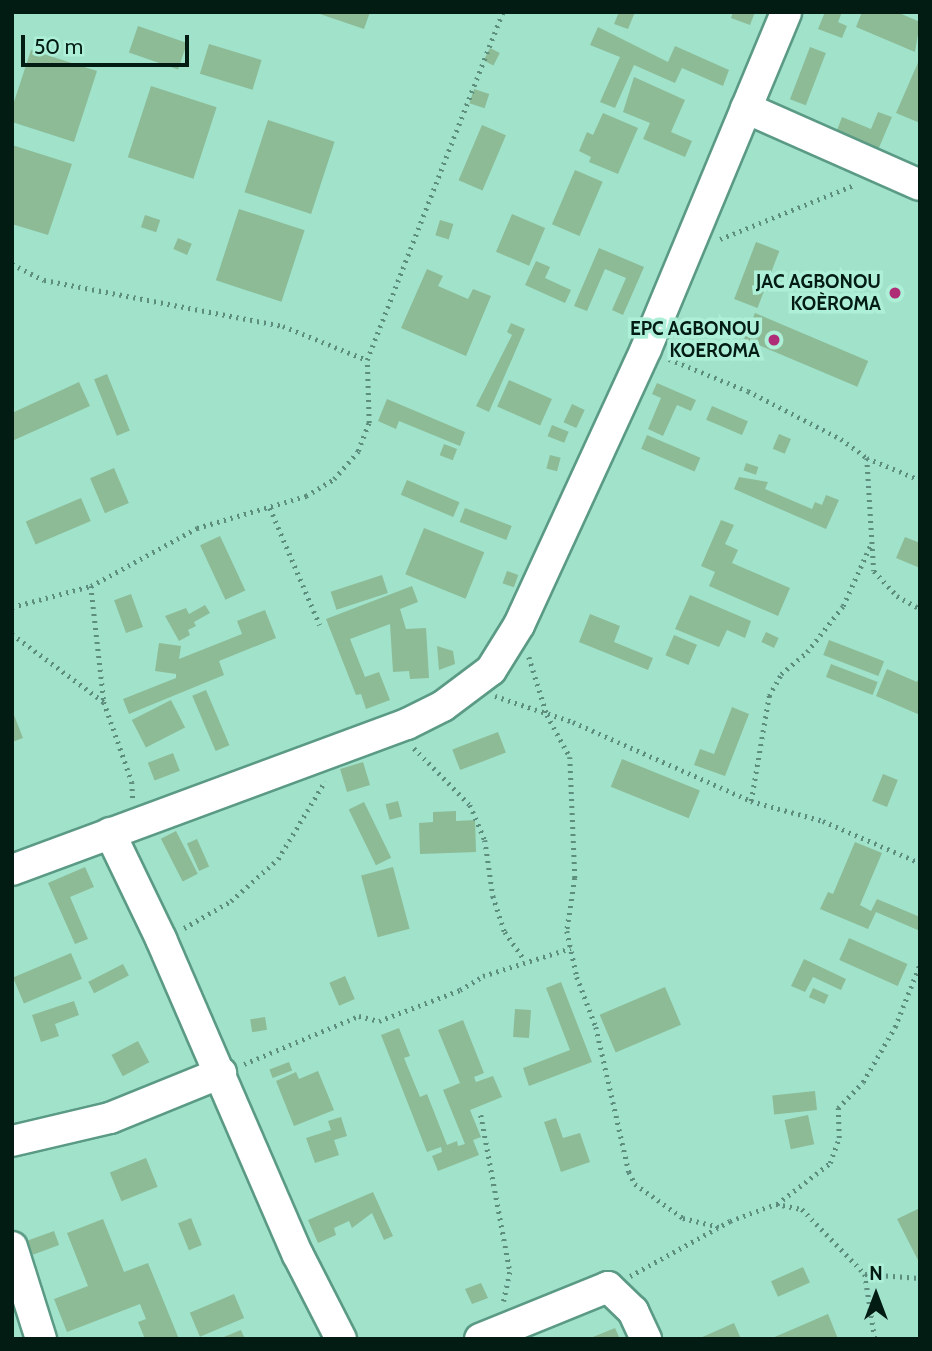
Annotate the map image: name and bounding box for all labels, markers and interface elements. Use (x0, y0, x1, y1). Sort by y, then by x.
scale bar (24, 21, 192, 65)
text: 50 m (34, 34, 83, 59)
place label: JAC AGBONOU KOÈROMA (756, 271, 881, 315)
marker: JAC AGBONOU KOÈROMA (887, 285, 903, 301)
place label: EPC AGBONOU KOEROMA (630, 318, 760, 362)
marker: EPC AGBONOU KOEROMA (766, 332, 782, 348)
north arrow (841, 1260, 911, 1330)
text: N (869, 1262, 883, 1285)

